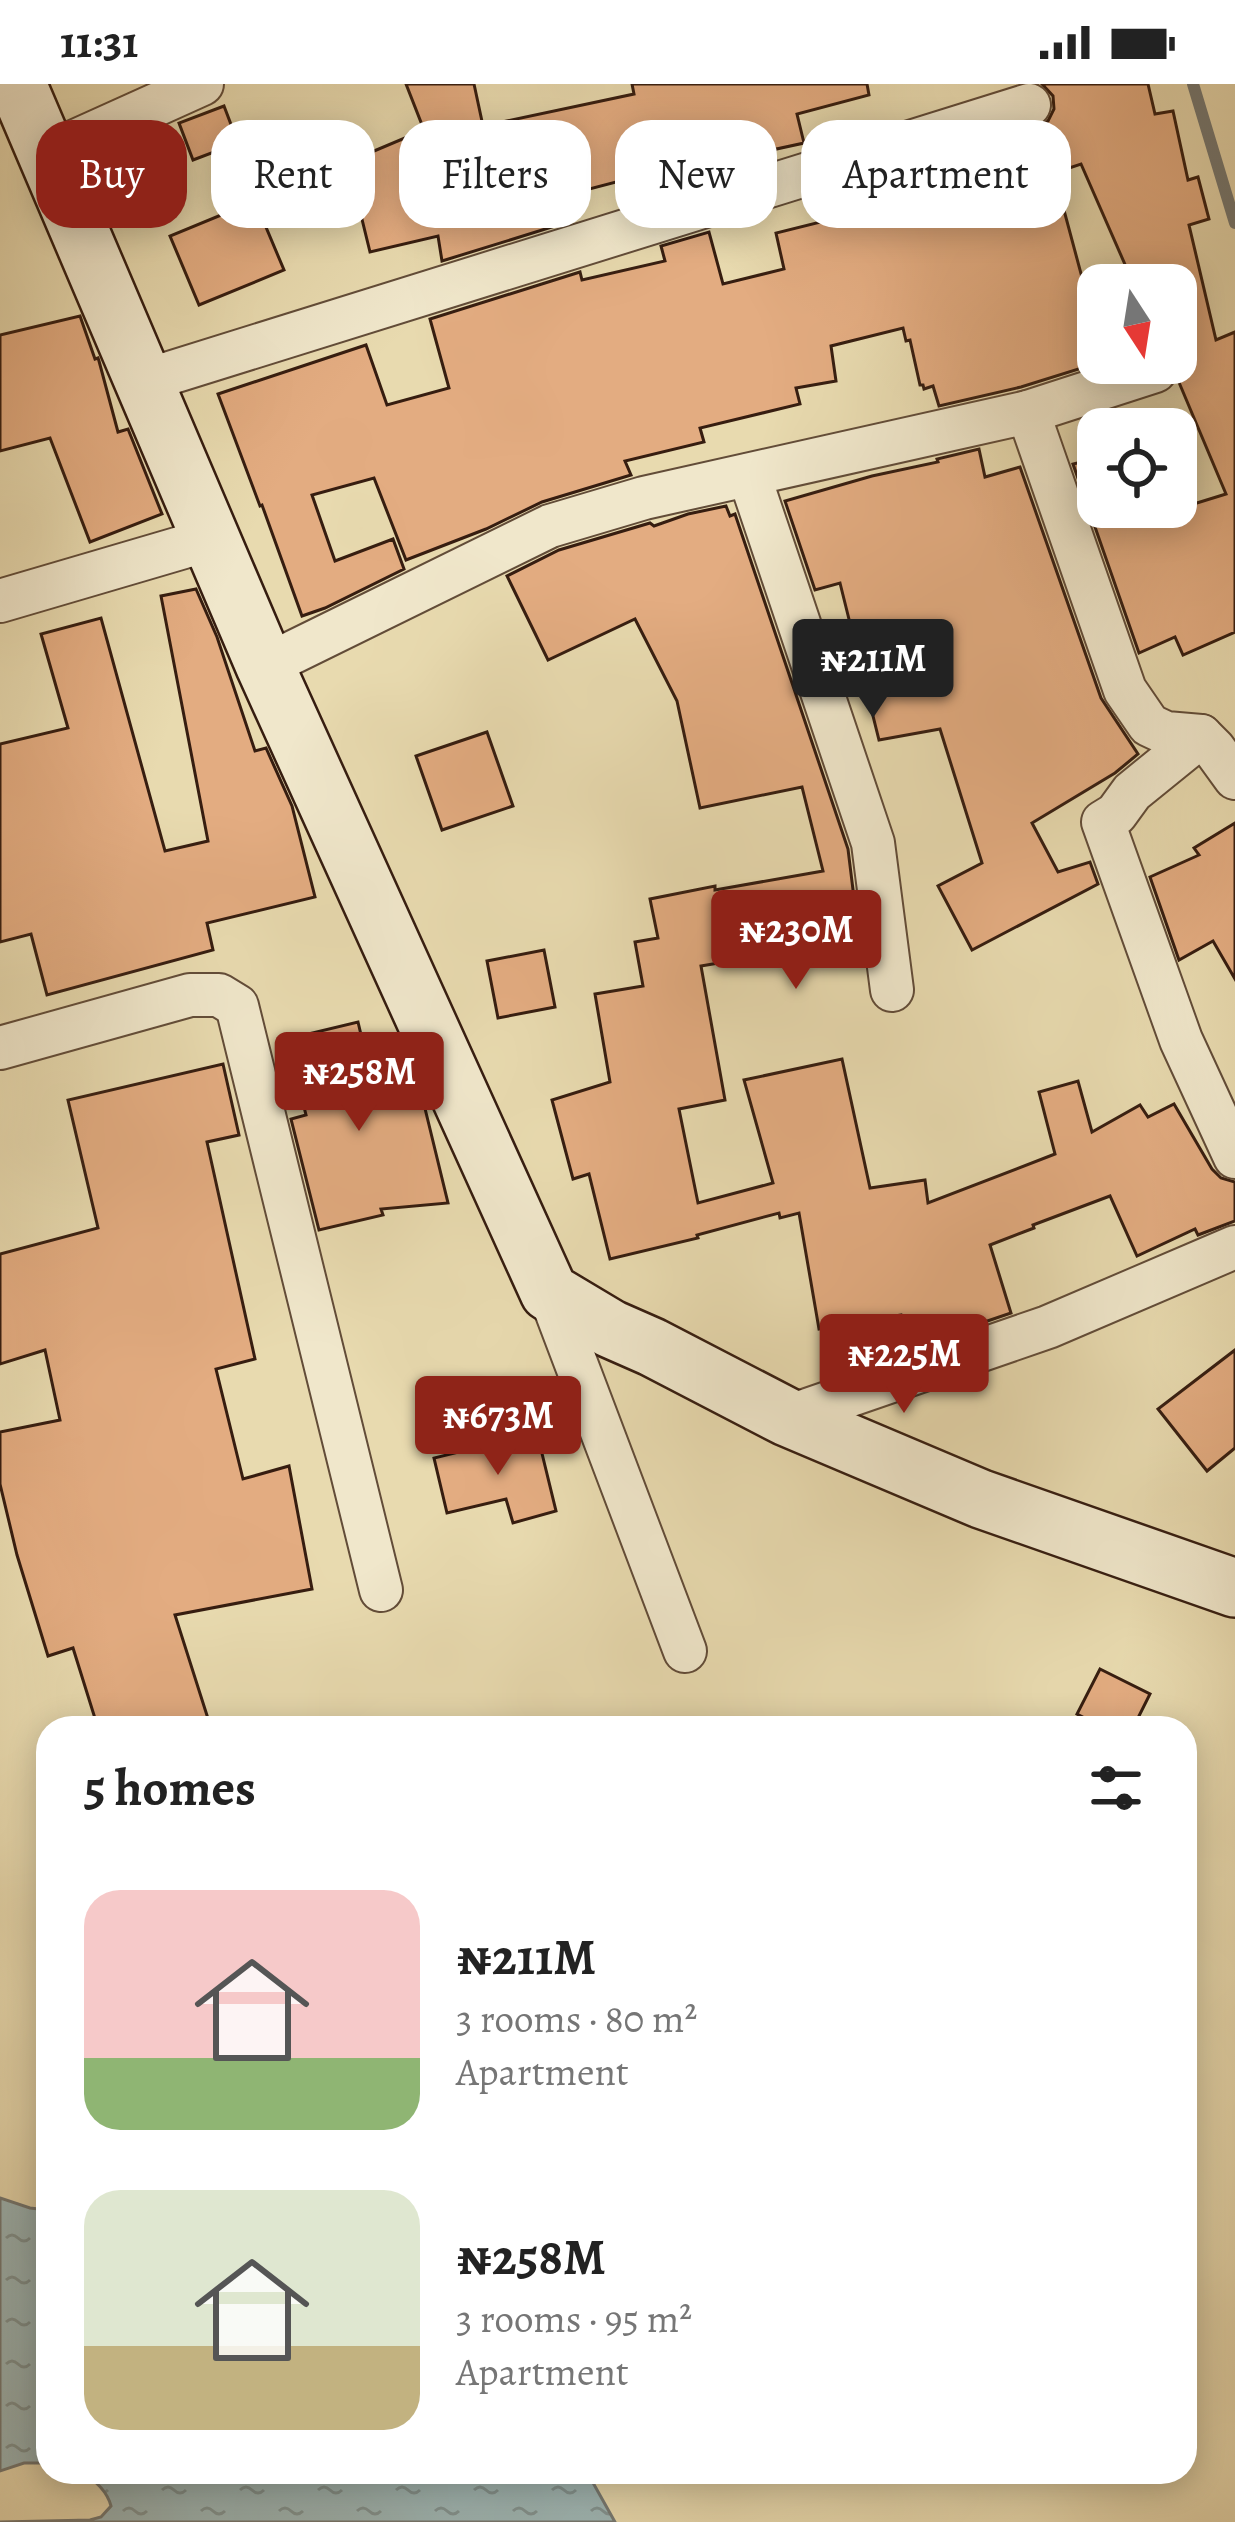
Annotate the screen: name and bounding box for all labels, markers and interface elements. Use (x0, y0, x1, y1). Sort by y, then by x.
text: 11:31 (60, 11, 138, 73)
chip: Buy (36, 120, 187, 228)
chip: Rent (211, 120, 375, 228)
chip: Filters (399, 120, 591, 228)
chip: New (615, 120, 777, 228)
chip: Apartment (801, 120, 1071, 228)
north arrow (1077, 264, 1197, 384)
map controls (1077, 264, 1197, 528)
button: locate (1077, 408, 1197, 528)
pin: ₦211M (789, 619, 957, 721)
text: ₦211M (819, 631, 927, 684)
pin: ₦230M (712, 890, 880, 992)
text: ₦230M (738, 902, 854, 955)
pin: ₦258M (275, 1032, 443, 1134)
text: ₦258M (302, 1044, 416, 1097)
pin: ₦225M (820, 1314, 988, 1416)
text: ₦225M (847, 1326, 961, 1379)
pin: ₦673M (414, 1376, 582, 1478)
text: ₦673M (442, 1388, 554, 1441)
text: 5 homes (84, 1753, 256, 1823)
icon: filters (1083, 1755, 1149, 1821)
text: ₦211M (456, 1922, 596, 1992)
icon: home (180, 1938, 324, 2082)
text: 3 rooms · 80 m² (456, 1992, 697, 2045)
text: Apartment (456, 2045, 629, 2098)
text: ₦258M (456, 2222, 606, 2292)
icon: home (180, 2238, 324, 2382)
text: 3 rooms · 95 m² (456, 2292, 692, 2345)
text: Apartment (456, 2345, 629, 2398)

